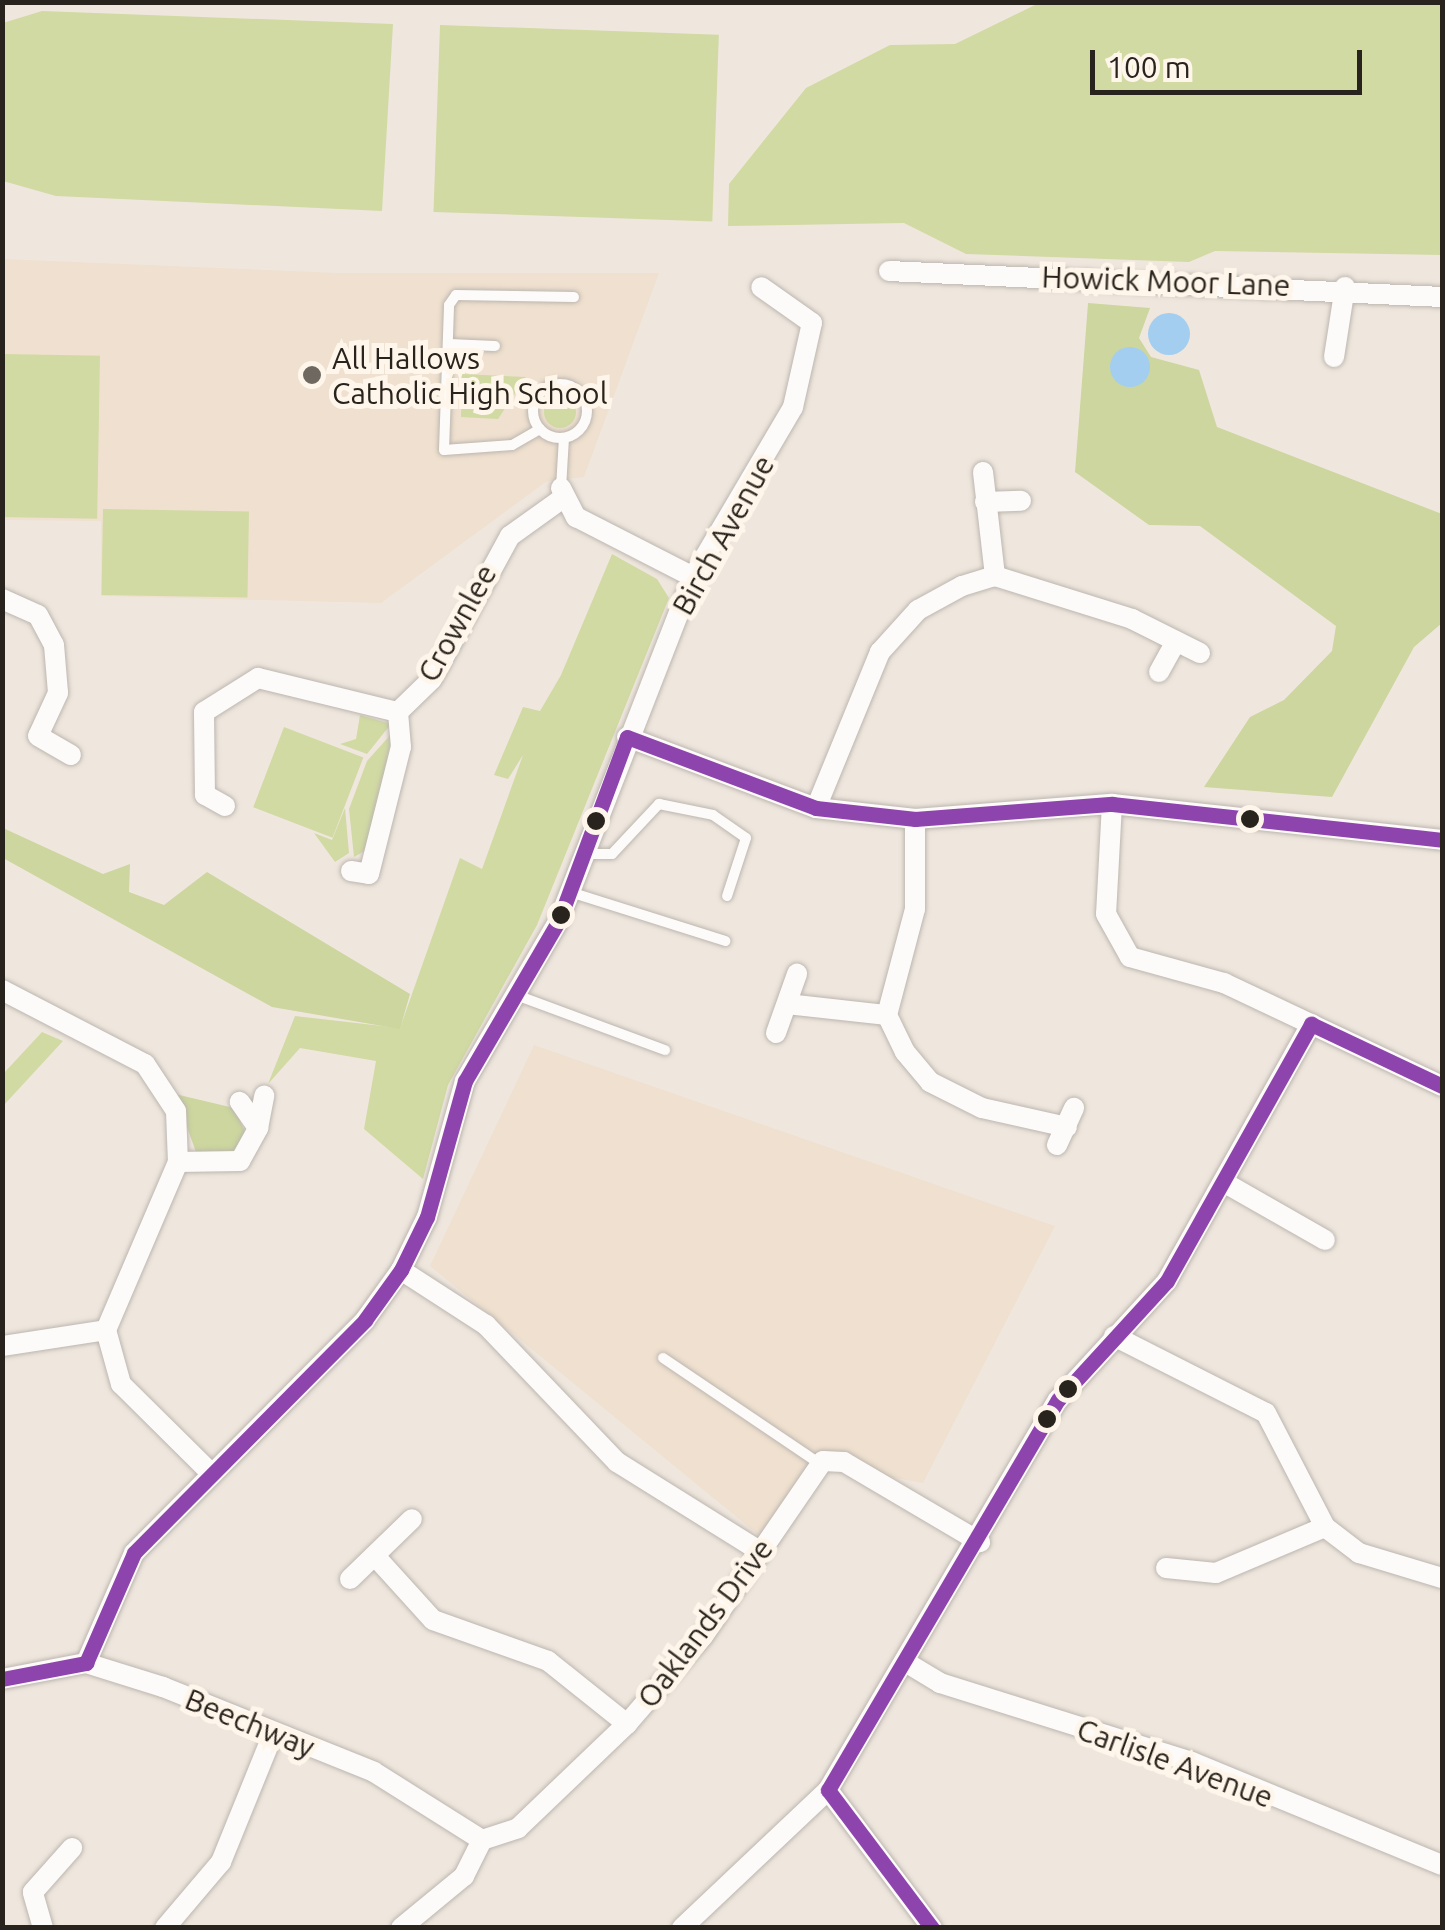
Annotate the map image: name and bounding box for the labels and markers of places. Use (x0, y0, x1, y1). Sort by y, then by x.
place label: All Hallows Catholic High School (332, 340, 607, 410)
marker: All Hallows Catholic High School (301, 364, 323, 386)
unlabelled marker (1240, 809, 1260, 829)
unlabelled marker (586, 811, 606, 831)
unlabelled marker (551, 905, 571, 925)
unlabelled marker (1058, 1379, 1078, 1399)
unlabelled marker (1037, 1409, 1057, 1429)

